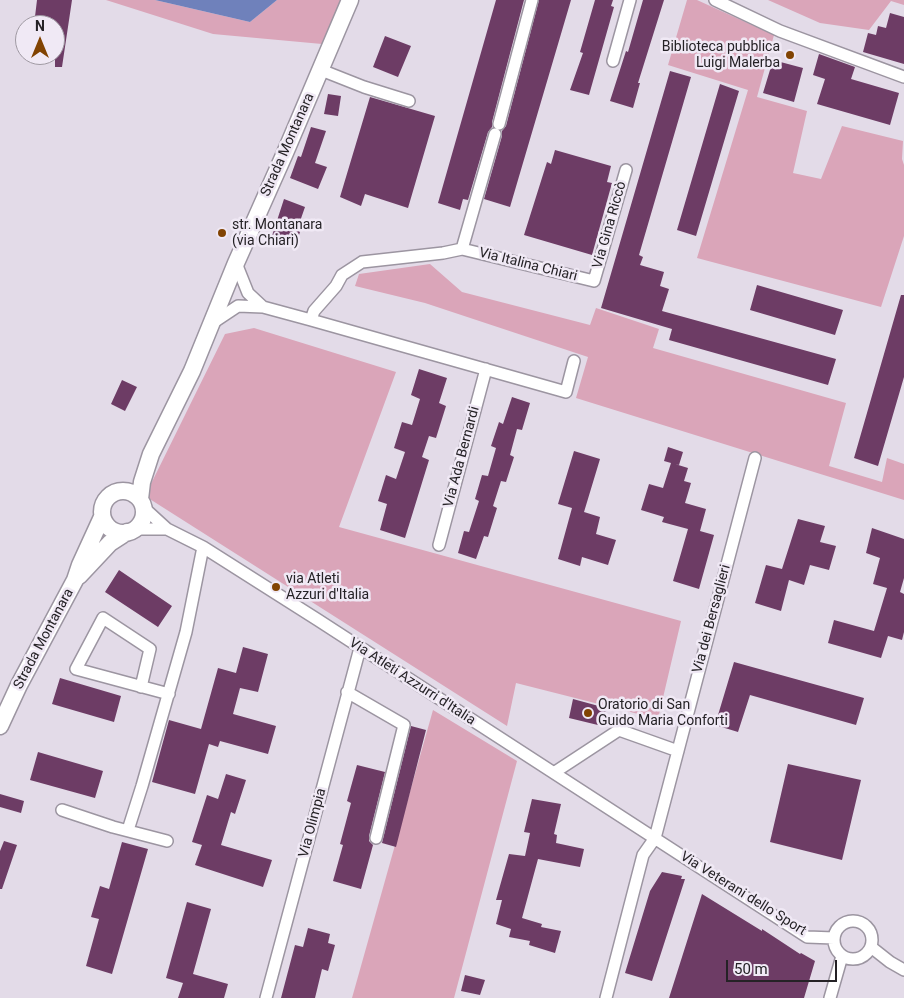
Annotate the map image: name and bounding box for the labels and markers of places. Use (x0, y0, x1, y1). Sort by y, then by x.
place label: Biblioteca pubblica Luigi Malerba (662, 39, 780, 72)
marker: Biblioteca pubblica Luigi Malerba (784, 49, 796, 61)
place label: str. Montanara (via Chiari) (232, 217, 322, 250)
marker: str. Montanara (via Chiari) (216, 227, 228, 239)
place label: via Atleti Azzuri d'Italia (286, 571, 369, 604)
marker: via Atleti Azzuri d'Italia (270, 581, 282, 593)
place label: Oratorio di San Guido Maria Conforti (598, 697, 728, 730)
marker: Oratorio di San Guido Maria Conforti (582, 707, 594, 719)

